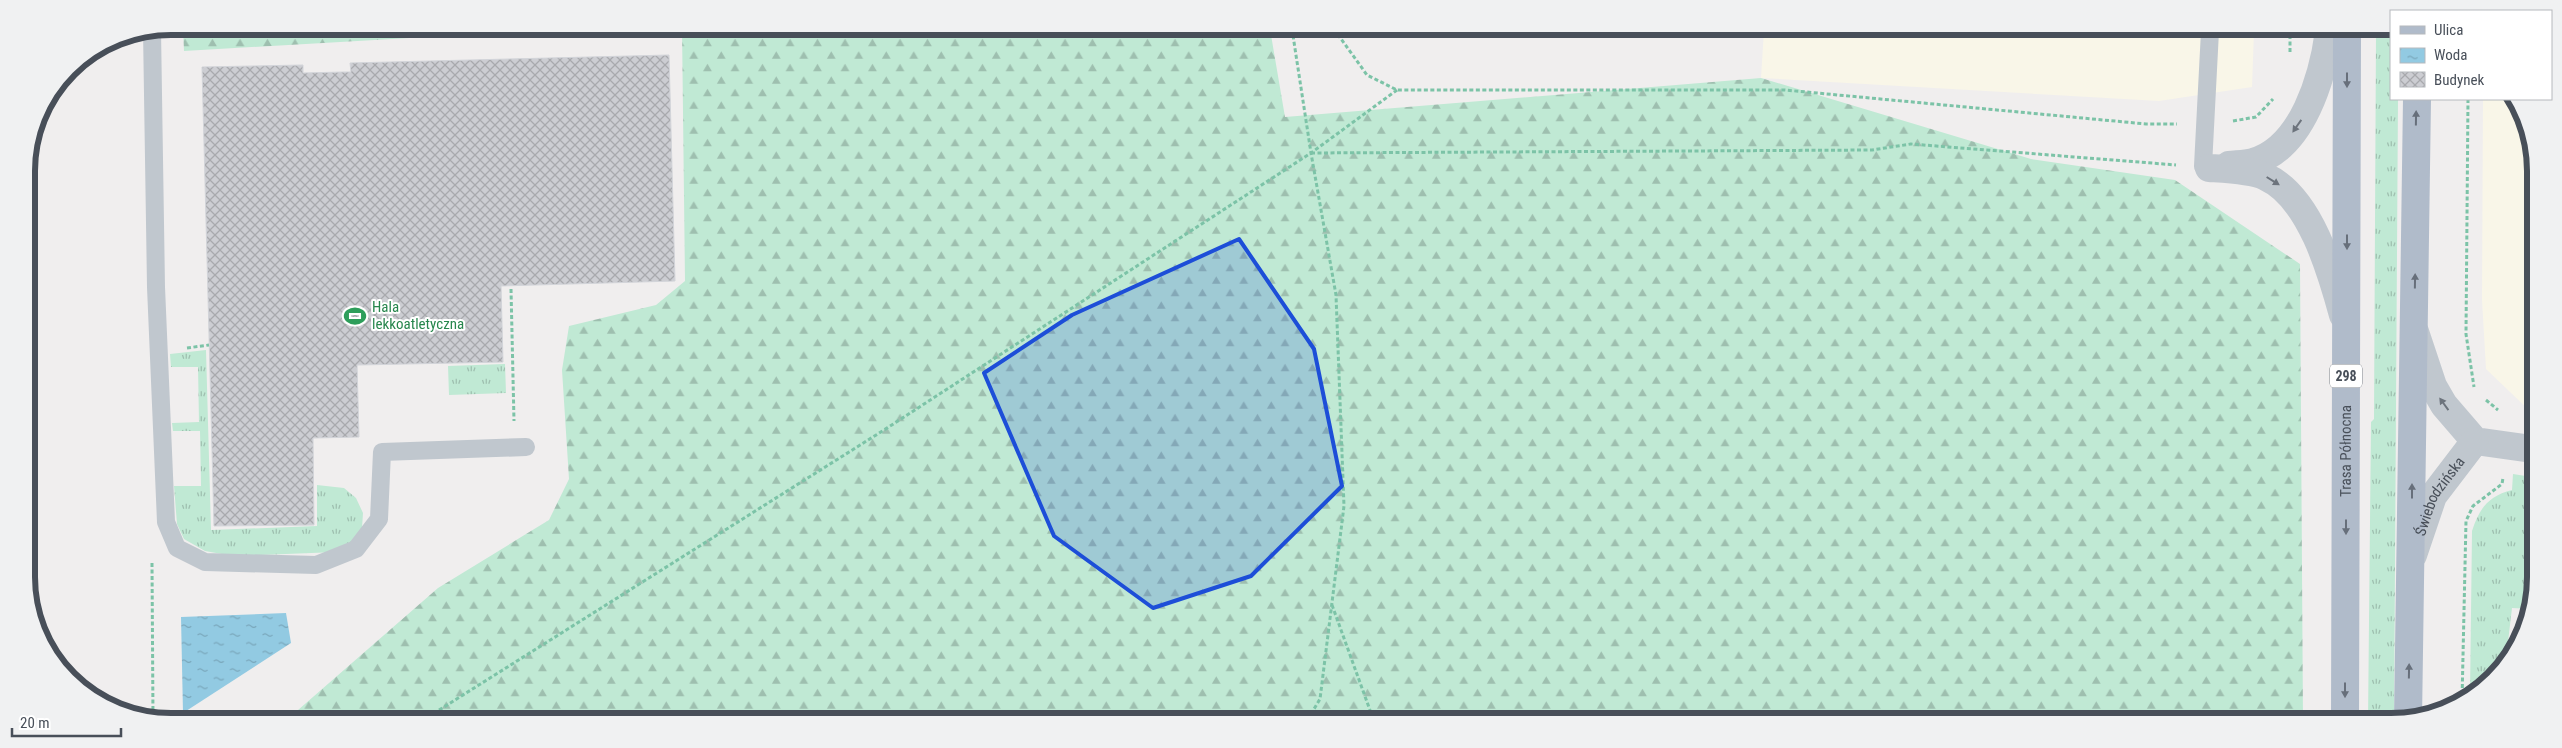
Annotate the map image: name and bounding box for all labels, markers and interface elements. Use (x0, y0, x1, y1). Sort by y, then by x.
legend (2390, 10, 2552, 100)
text: Ulica (2434, 21, 2463, 39)
text: Woda (2434, 46, 2467, 64)
text: Budynek (2434, 71, 2484, 89)
one-way arrow (2343, 72, 2351, 88)
one-way arrow (2413, 110, 2421, 126)
one-way arrow (2292, 119, 2302, 133)
one-way arrow (2266, 176, 2279, 186)
one-way arrow (2343, 234, 2351, 250)
one-way arrow (2411, 273, 2419, 289)
place label: Hala lekkoatletyczna (372, 298, 464, 333)
sports icon: Hala lekkoatletyczna (342, 303, 368, 329)
road number: 298 (2330, 364, 2362, 388)
one-way arrow (2439, 397, 2449, 411)
street label: Trasa Północna (2337, 405, 2355, 497)
street label: Świebodzińska (2411, 453, 2469, 538)
one-way arrow (2407, 483, 2415, 499)
one-way arrow (2342, 519, 2350, 535)
one-way arrow (2406, 663, 2414, 679)
one-way arrow (2341, 682, 2349, 698)
scale bar (12, 706, 121, 738)
text: 20 m (20, 714, 50, 732)

